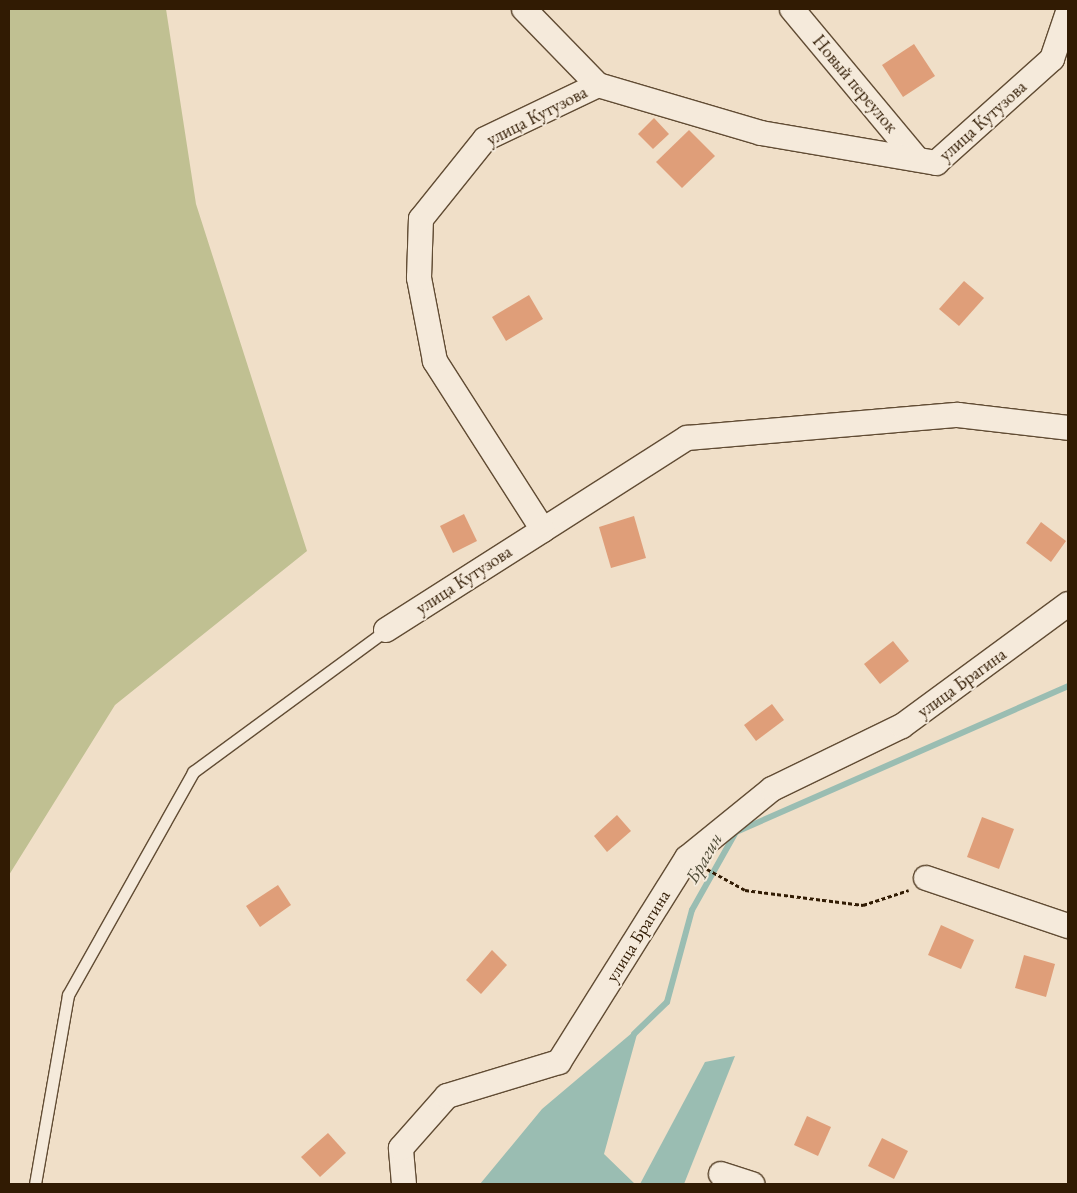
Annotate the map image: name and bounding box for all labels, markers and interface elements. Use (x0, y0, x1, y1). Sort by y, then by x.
street label: Новый переулок (808, 31, 902, 137)
street label: улица Кутузова (935, 76, 1031, 166)
street label: улица Кутузова (483, 81, 591, 151)
street label: улица Кутузова (412, 541, 516, 619)
street label: улица Брагина (913, 643, 1011, 723)
water label: Брагин (681, 829, 727, 887)
street label: улица Брагина (601, 886, 675, 986)

